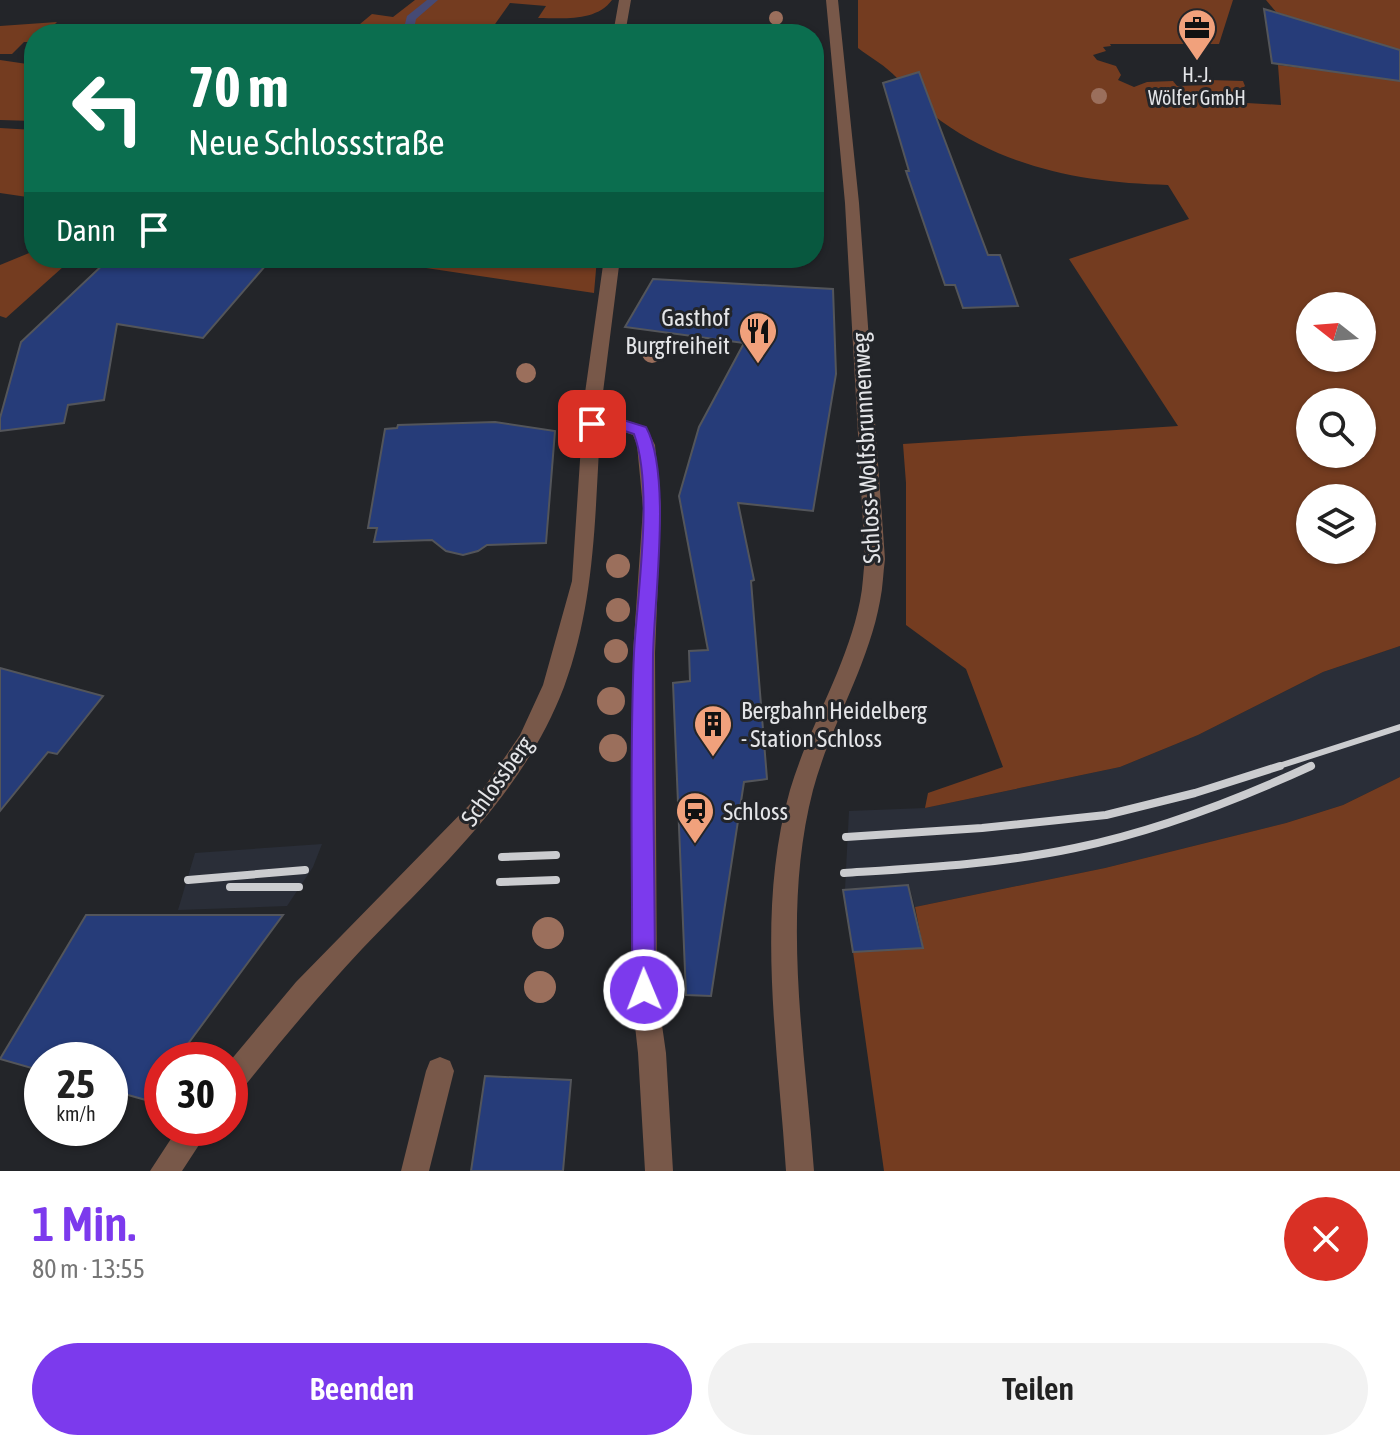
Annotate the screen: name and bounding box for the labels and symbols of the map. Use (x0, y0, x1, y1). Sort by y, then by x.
office icon: H.-J. Wölfer GmbH (1176, 7, 1218, 62)
place label: H.-J. Wölfer GmbH (1148, 63, 1246, 109)
north arrow (1296, 292, 1376, 372)
place label: Gasthof Burgfreiheit (625, 304, 730, 359)
restaurant icon: Gasthof Burgfreiheit (737, 310, 779, 365)
street label: Schloss-Wolfsbrunnenweg (846, 331, 886, 564)
pin (558, 390, 626, 458)
place label: Bergbahn Heidelberg - Station Schloss (741, 697, 928, 752)
building icon: Bergbahn Heidelberg - Station Schloss (692, 703, 734, 758)
street label: Schlossberg (456, 730, 539, 831)
station icon: Schloss (674, 790, 716, 845)
place label: Schloss (723, 798, 788, 825)
position arrow (602, 948, 686, 1032)
speed limit sign: 30 (144, 1042, 248, 1146)

